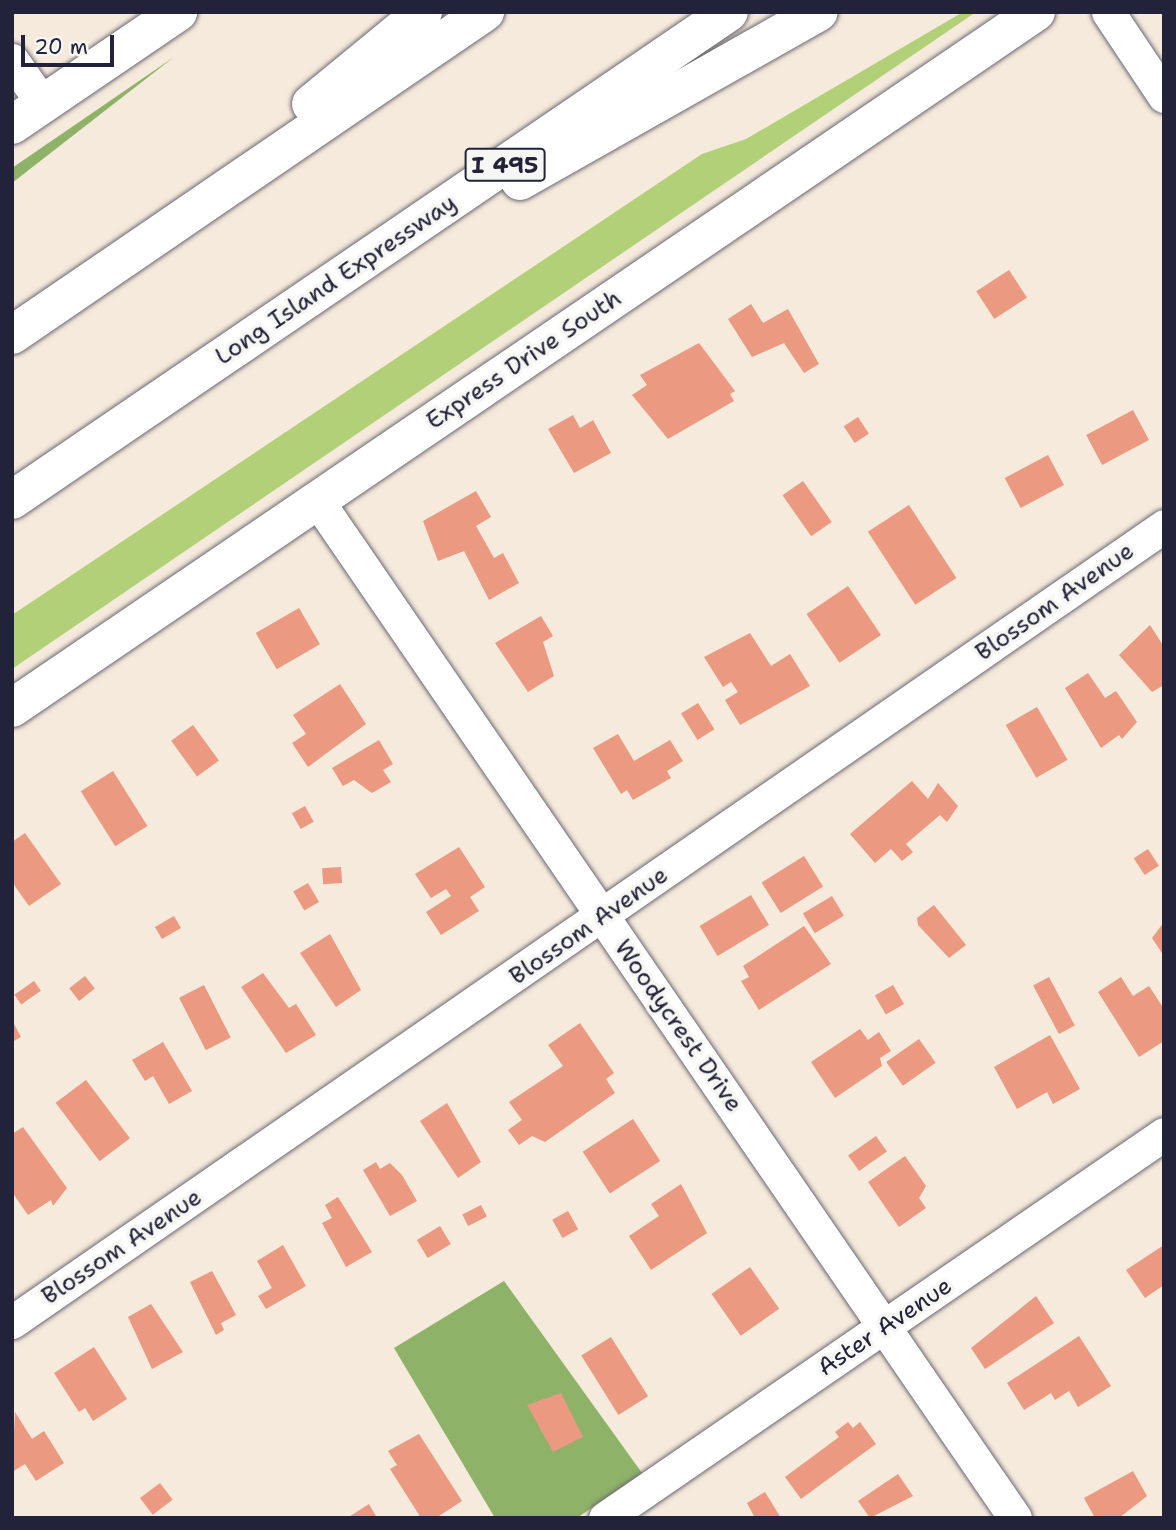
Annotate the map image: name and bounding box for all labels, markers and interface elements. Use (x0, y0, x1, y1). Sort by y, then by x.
scale bar (24, 21, 117, 65)
text: 20 m (34, 33, 88, 61)
road number: I 495 (463, 146, 547, 184)
street label: Long Island Expressway (210, 189, 462, 371)
street label: Express Drive South (421, 284, 627, 436)
street label: Blossom Avenue (970, 537, 1140, 667)
street label: Blossom Avenue (504, 861, 674, 991)
street label: Woodycrest Drive (608, 934, 748, 1118)
street label: Blossom Avenue (37, 1183, 207, 1311)
street label: Aster Avenue (812, 1272, 958, 1382)

